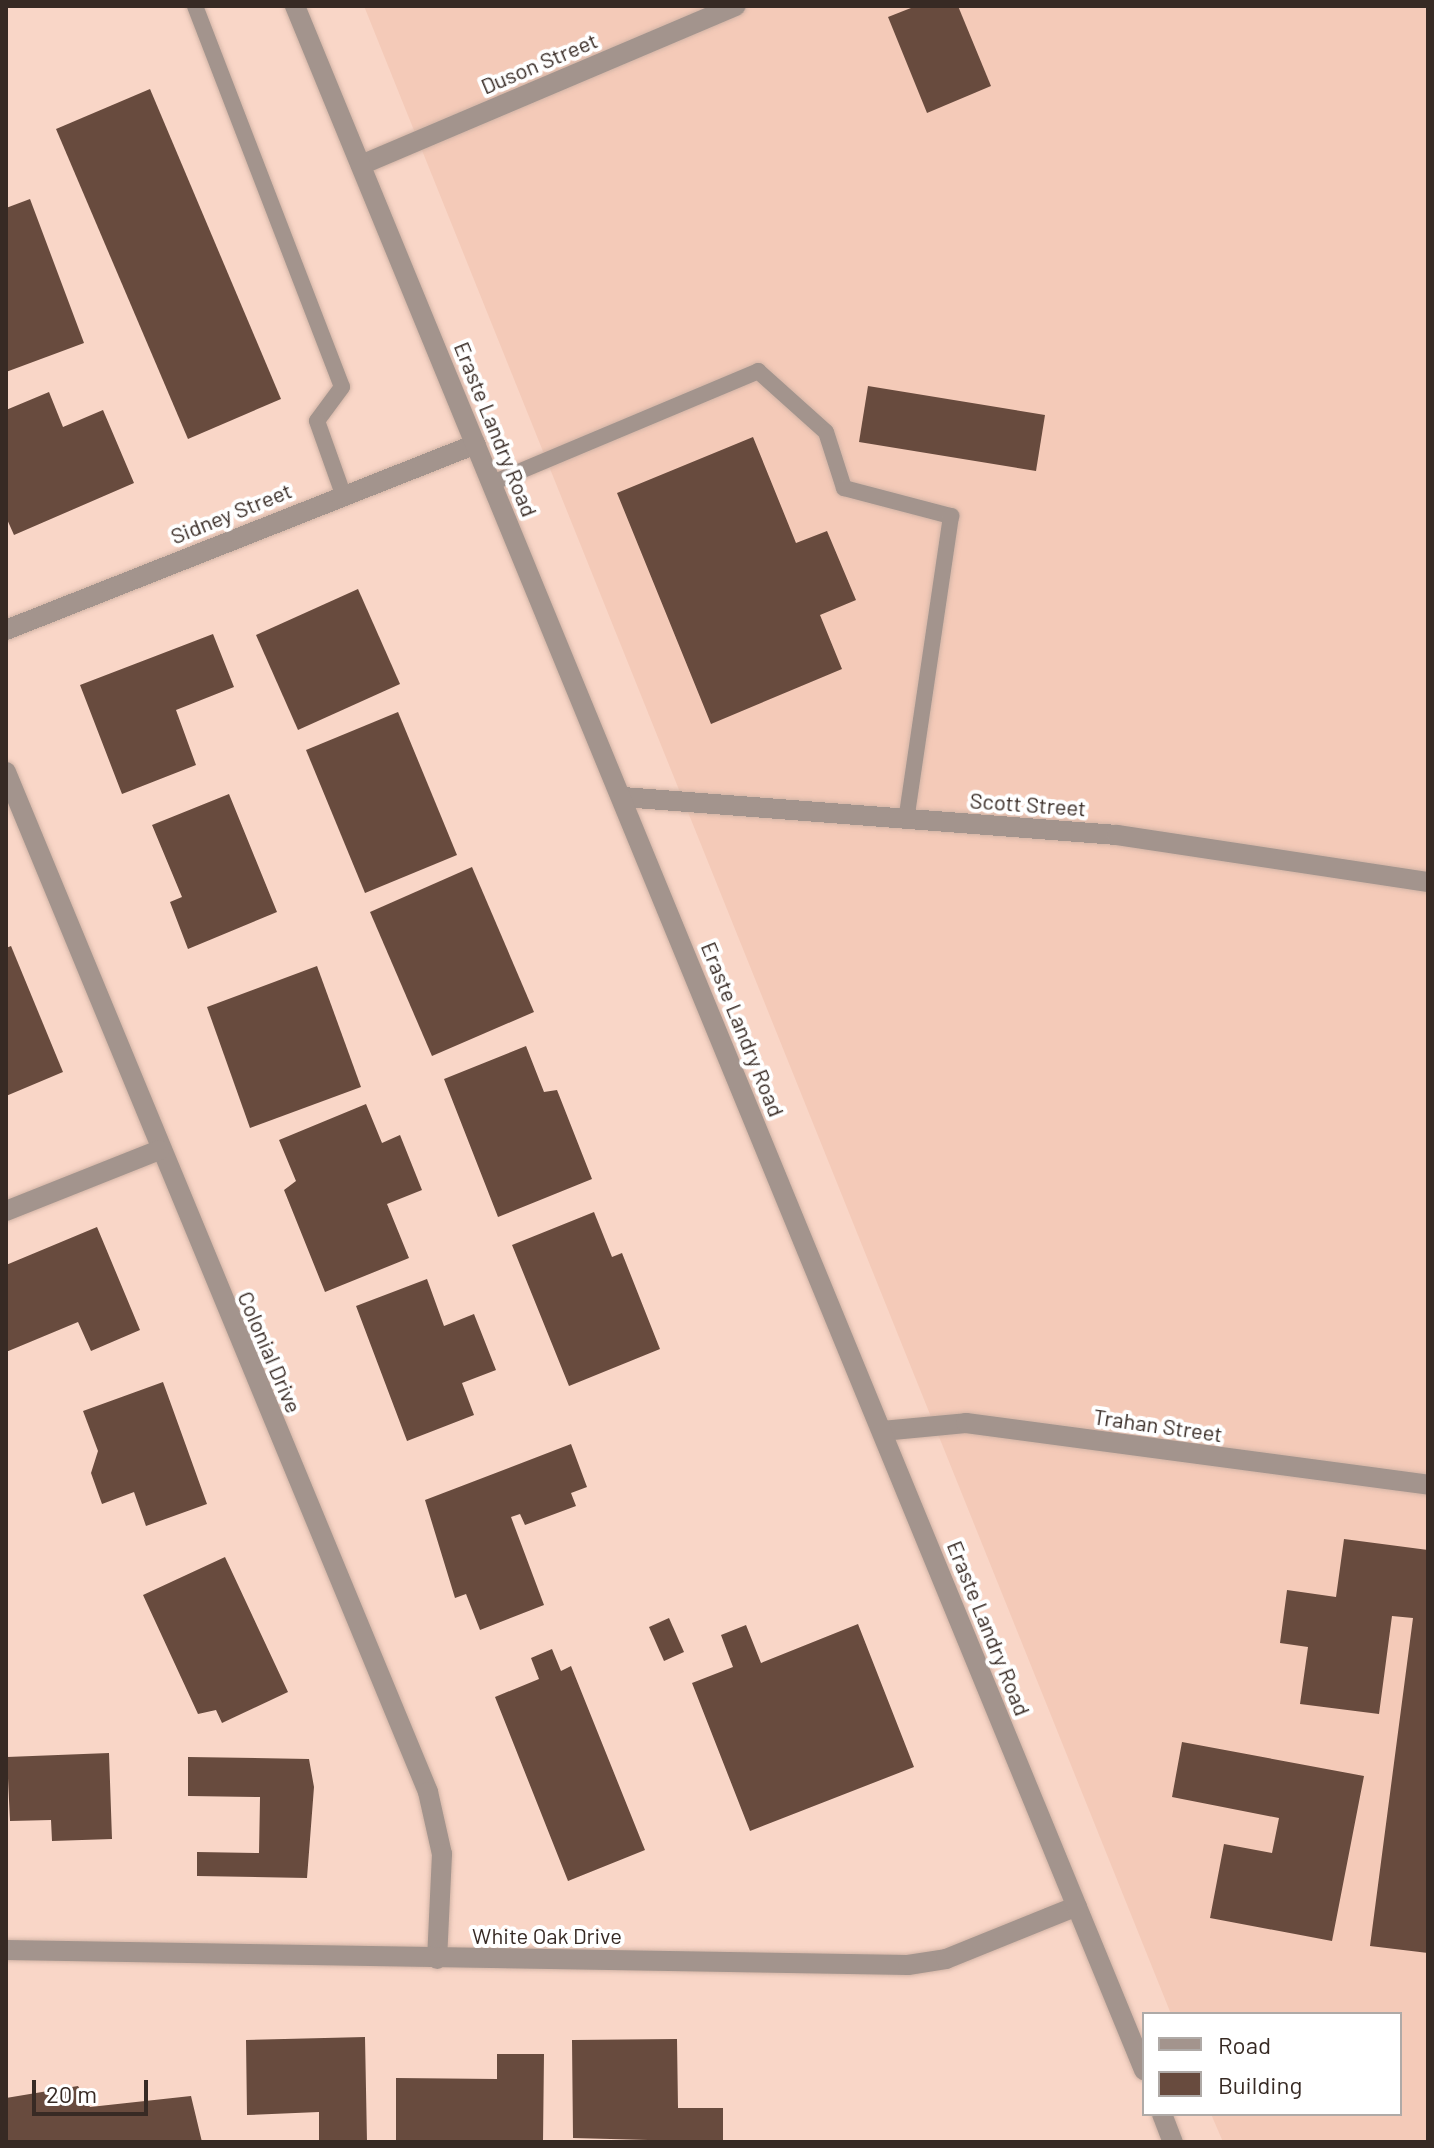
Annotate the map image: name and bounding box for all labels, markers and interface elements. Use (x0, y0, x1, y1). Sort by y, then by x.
street label: Duson Street (477, 27, 601, 99)
street label: Eraste Landry Road (449, 338, 543, 520)
street label: Sidney Street (167, 477, 295, 549)
street label: Scott Street (969, 787, 1087, 821)
street label: Eraste Landry Road (696, 938, 790, 1120)
street label: Colonial Drive (233, 1287, 307, 1417)
street label: Trahan Street (1092, 1403, 1224, 1447)
street label: Eraste Landry Road (942, 1537, 1036, 1719)
street label: White Oak Drive (472, 1923, 622, 1949)
legend (1142, 2012, 1402, 2116)
text: Road (1218, 2030, 1271, 2059)
scale bar (36, 2064, 152, 2114)
text: Building (1218, 2070, 1302, 2099)
text: 20 m (46, 2079, 97, 2108)

